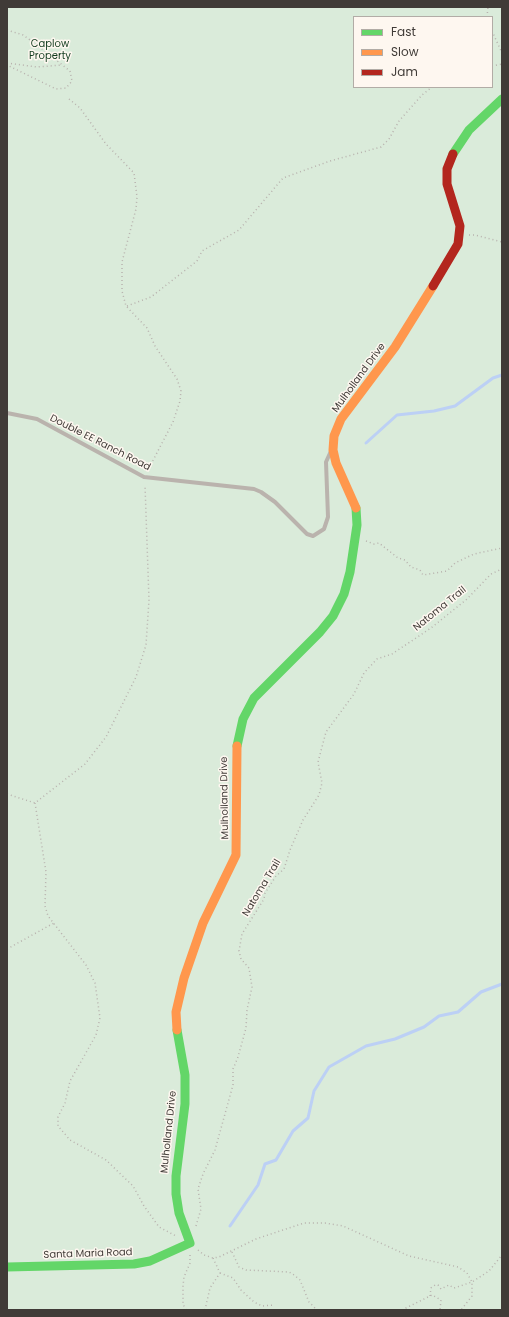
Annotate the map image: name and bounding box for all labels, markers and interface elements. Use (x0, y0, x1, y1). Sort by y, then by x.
legend (353, 16, 493, 88)
text: Fast (391, 23, 416, 40)
park label: Caplow Property (29, 38, 71, 62)
text: Slow (391, 43, 419, 60)
text: Jam (391, 63, 418, 80)
street label: Mulholland Drive (330, 341, 388, 415)
street label: Double EE Ranch Road (48, 412, 152, 474)
street label: Natoma Trail (411, 584, 469, 634)
street label: Mulholland Drive (218, 756, 232, 840)
street label: Natoma Trail (240, 857, 284, 919)
street label: Mulholland Drive (159, 1090, 179, 1174)
street label: Santa Maria Road (43, 1246, 133, 1262)

